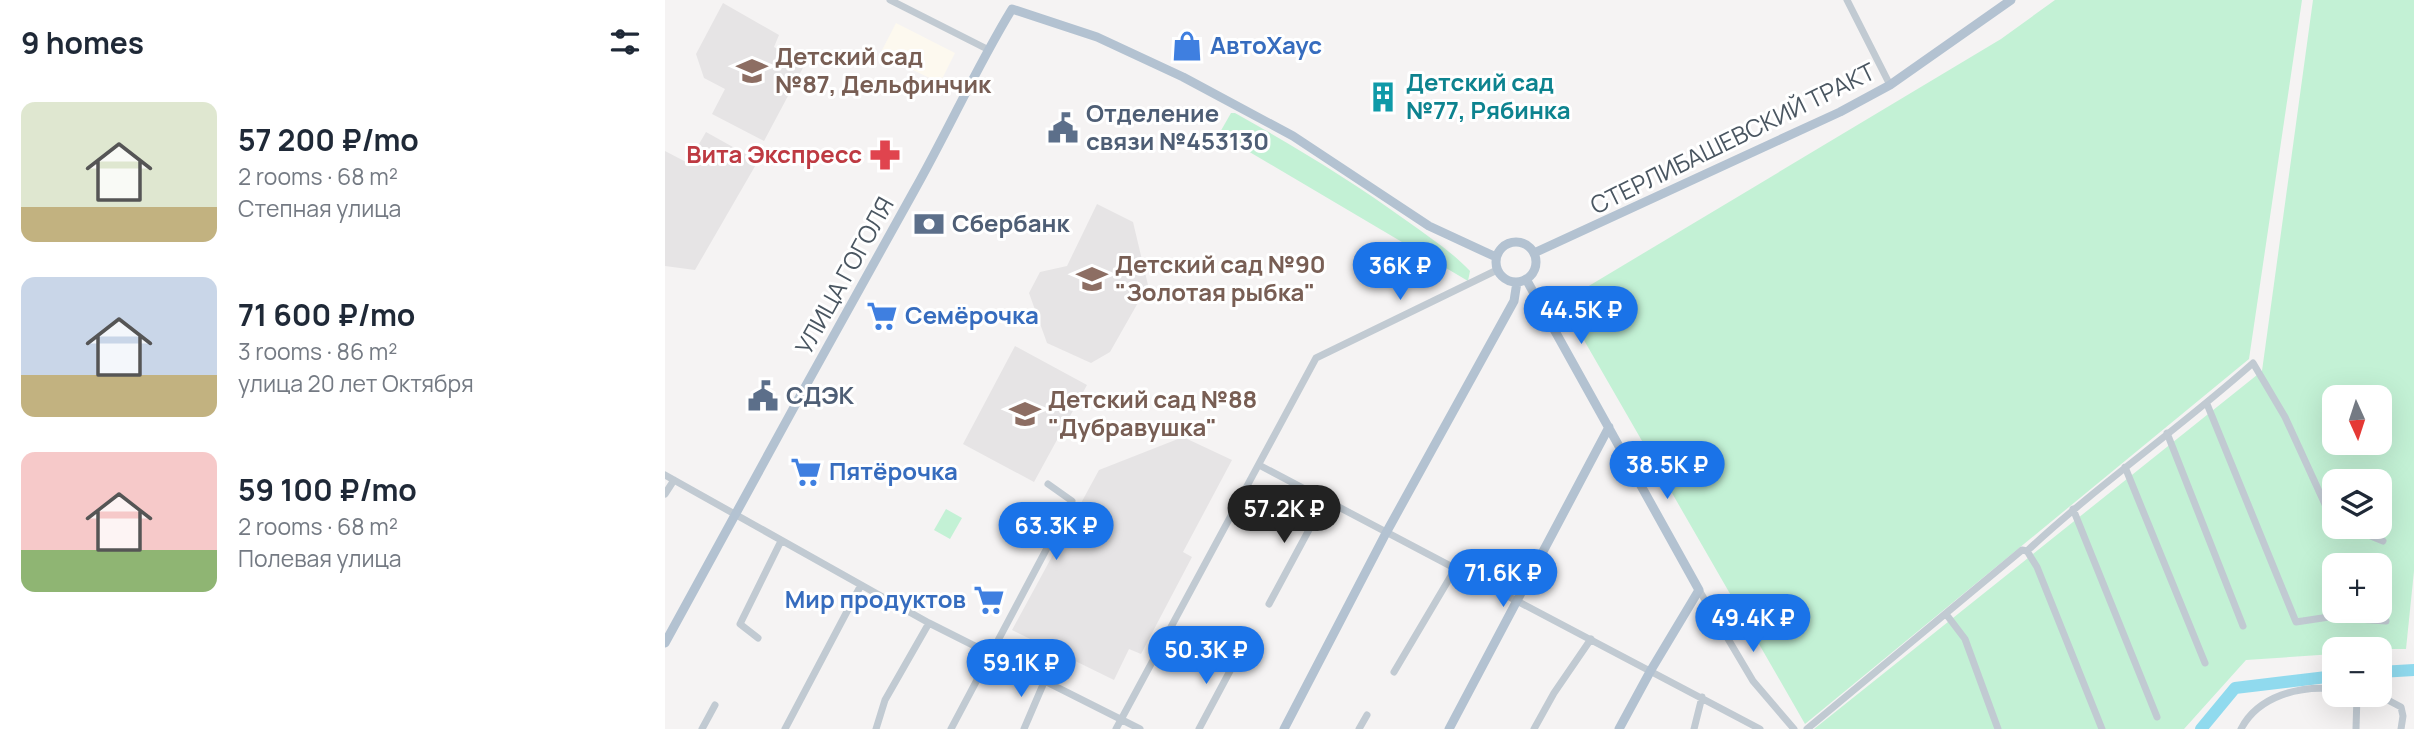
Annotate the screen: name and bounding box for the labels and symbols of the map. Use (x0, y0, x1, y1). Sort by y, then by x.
place label: АвтоХаус (1210, 28, 1322, 61)
shop icon: АвтоХаус (1170, 29, 1204, 63)
place label: Детский сад №87, Дельфинчик (775, 39, 992, 100)
school or university icon: Детский сад №87, Дельфинчик (735, 54, 769, 88)
street label: СТЕРЛИБАШЕВСКИЙ ТРАКТ (1584, 54, 1881, 221)
place label: Детский сад №77, Рябинка (1406, 65, 1571, 126)
building icon: Детский сад №77, Рябинка (1366, 80, 1400, 114)
place label: Отделение связи №453130 (1086, 96, 1269, 157)
public building icon: Отделение связи №453130 (1046, 111, 1080, 145)
place label: Вита Экспресс (686, 137, 862, 170)
pharmacy icon: Вита Экспресс (868, 138, 902, 172)
street label: УЛИЦА ГОГОЛЯ (787, 191, 901, 360)
place label: Сбербанк (952, 206, 1070, 239)
bank icon: Сбербанк (912, 207, 946, 241)
pin: 36K ₽ (1351, 243, 1449, 302)
place label: Детский сад №90 "Золотая рыбка" (1115, 247, 1326, 308)
school or university icon: Детский сад №90 "Золотая рыбка" (1075, 262, 1109, 296)
pin: 44.5K ₽ (1516, 286, 1646, 346)
place label: Семёрочка (905, 298, 1039, 331)
supermarket icon: Семёрочка (865, 299, 899, 333)
place label: СДЭК (786, 378, 855, 411)
public building icon: СДЭК (746, 379, 780, 413)
place label: Детский сад №88 "Дубравушка" (1048, 382, 1257, 443)
north arrow (2322, 385, 2392, 455)
school or university icon: Детский сад №88 "Дубравушка" (1008, 397, 1042, 431)
pin: 38.5K ₽ (1602, 442, 1732, 501)
place label: Пятёрочка (829, 454, 958, 487)
supermarket icon: Пятёрочка (789, 455, 823, 489)
pin: 57.2K ₽ (1219, 486, 1349, 545)
pin: 63.3K ₽ (991, 503, 1121, 562)
pin: 71.6K ₽ (1438, 550, 1568, 609)
place label: Мир продуктов (785, 582, 966, 615)
supermarket icon: Мир продуктов (972, 583, 1006, 617)
pin: 49.4K ₽ (1688, 594, 1818, 654)
pin: 50.3K ₽ (1141, 626, 1271, 686)
pin: 59.1K ₽ (956, 640, 1086, 699)

